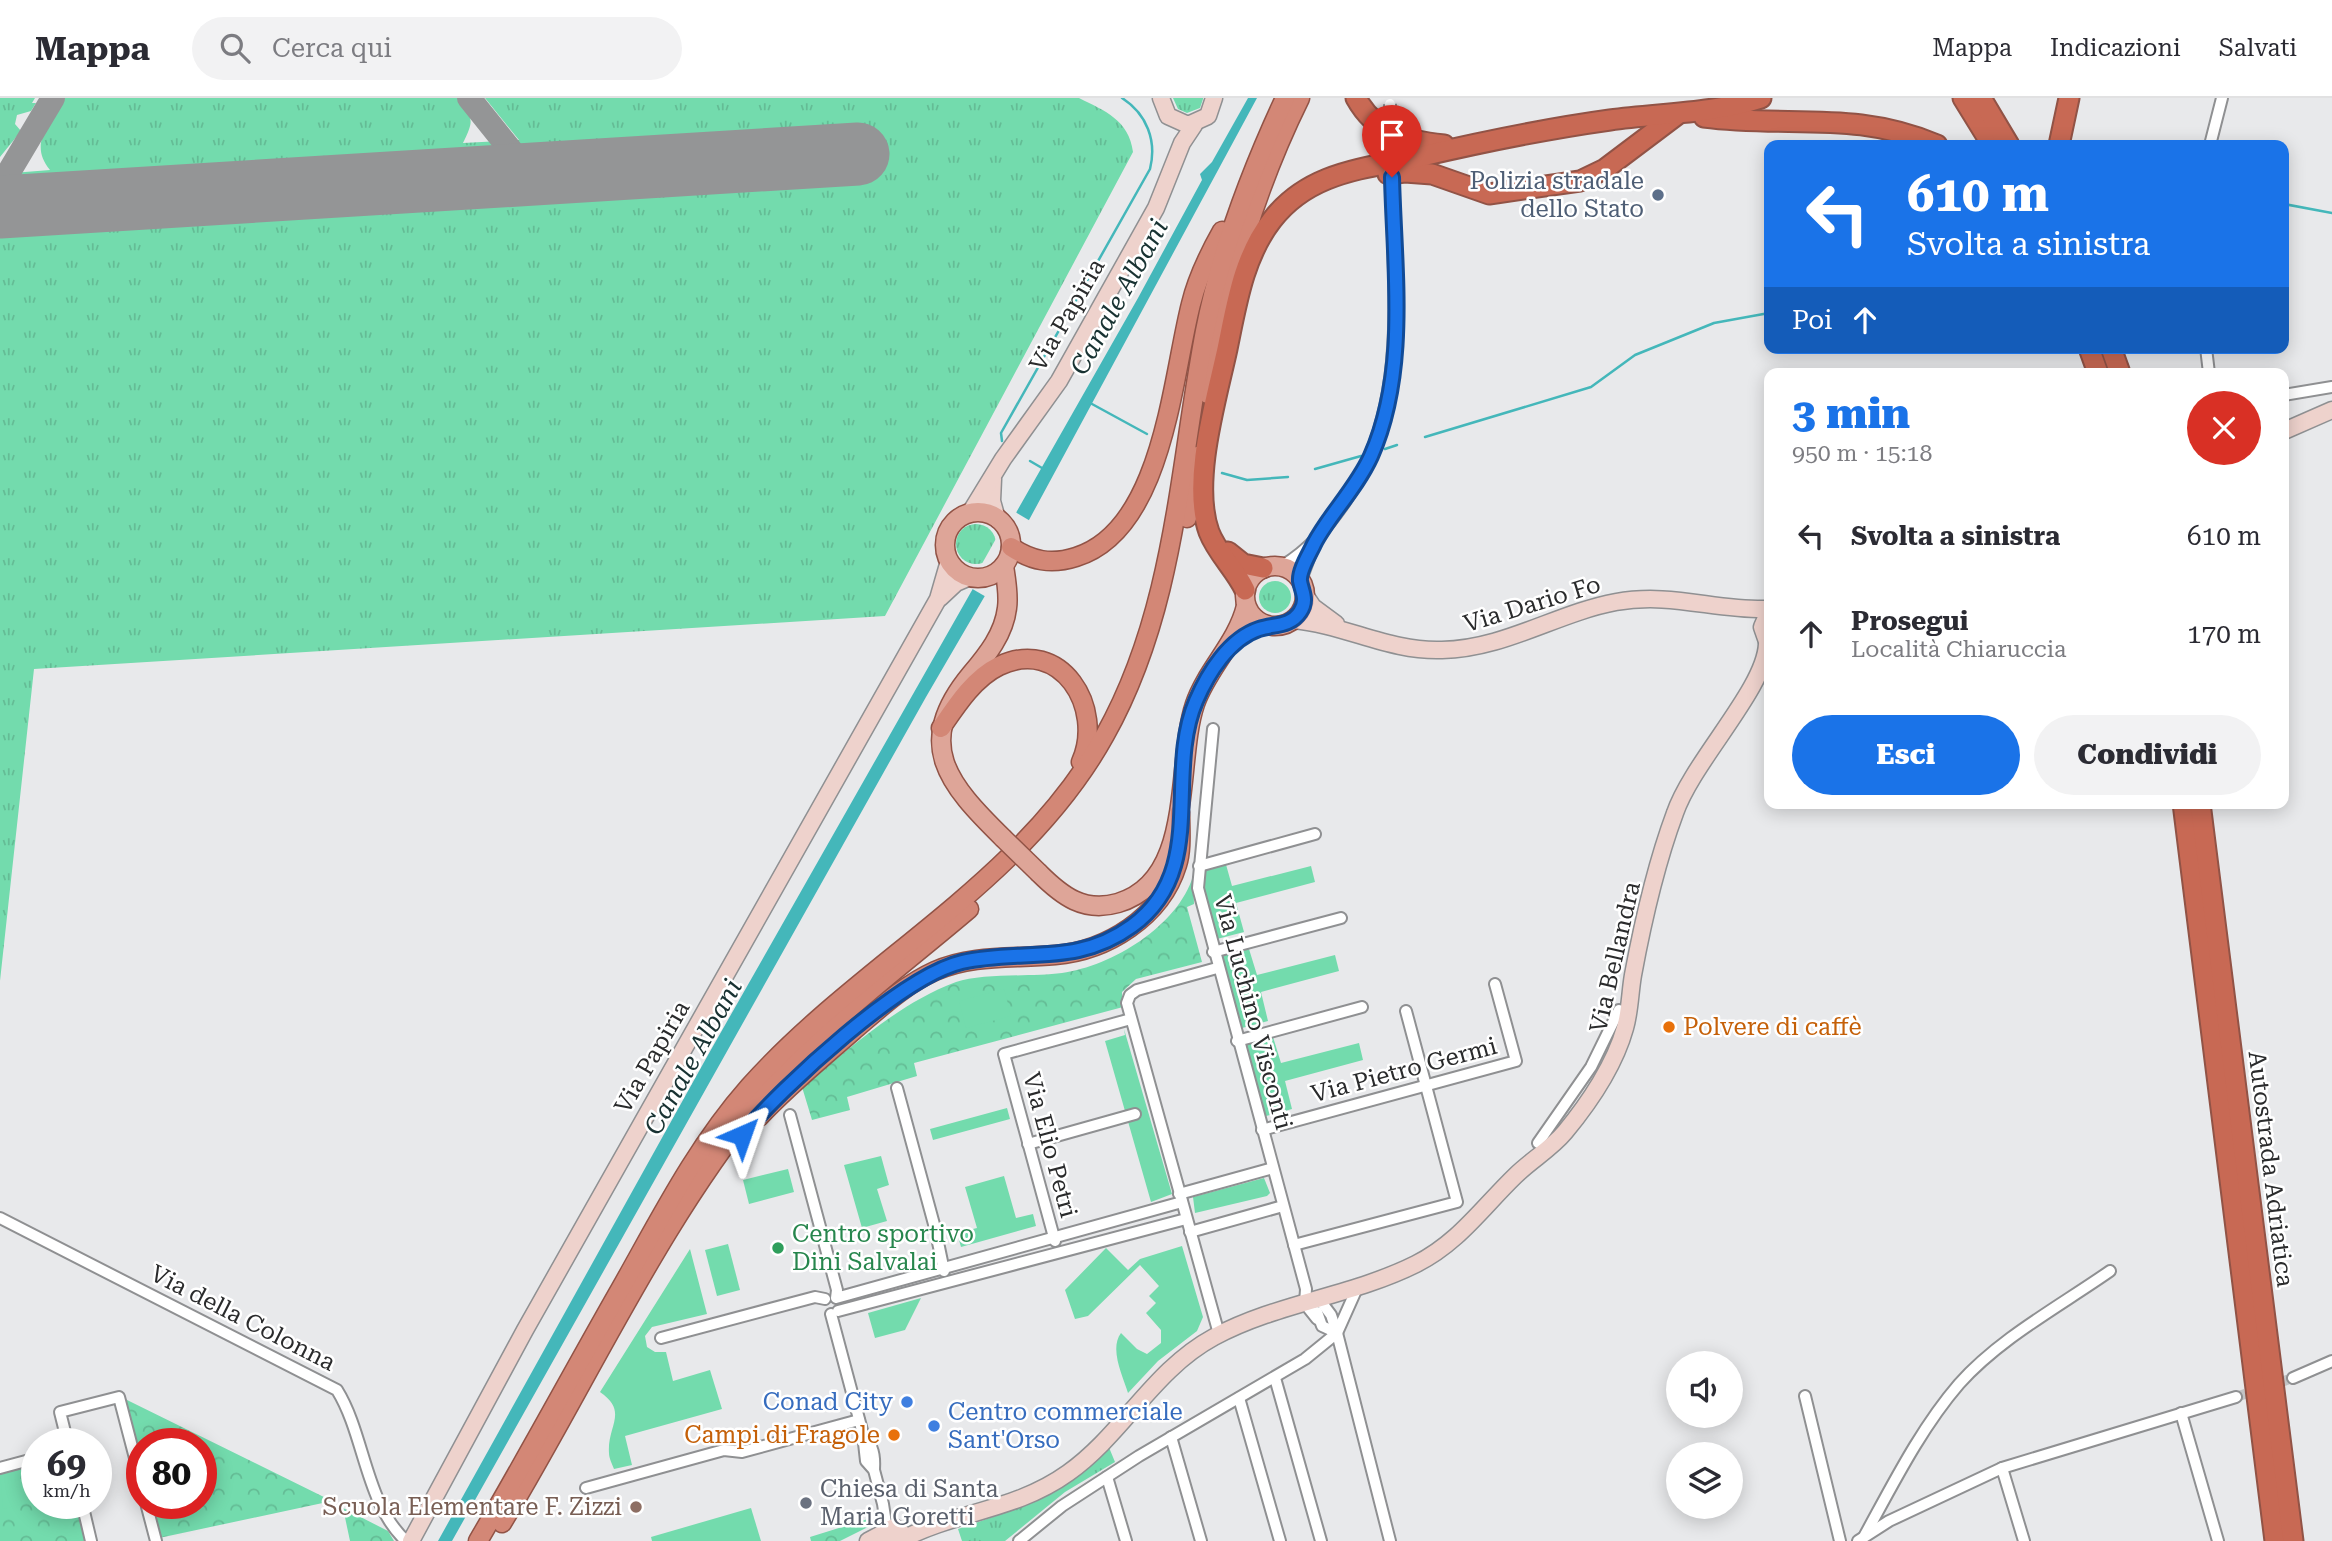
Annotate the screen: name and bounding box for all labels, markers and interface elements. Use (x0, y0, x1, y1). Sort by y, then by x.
search box (192, 17, 682, 80)
text: Mappa (35, 29, 150, 68)
icon: search (216, 29, 254, 67)
text: Cerca qui (272, 33, 392, 63)
text: Mappa (1932, 34, 2012, 62)
text: Indicazioni (2050, 34, 2181, 62)
text: Salvati (2219, 34, 2297, 62)
pin (1362, 105, 1422, 177)
icon: arrive (1373, 116, 1411, 154)
text: 610 m (1907, 166, 2049, 223)
place label: Polizia stradale dello Stato (1470, 167, 1644, 223)
icon: left (1792, 168, 1883, 259)
marker: Polizia stradale dello Stato (1650, 187, 1666, 203)
water label: Canale Albani (1064, 214, 1174, 380)
text: Svolta a sinistra (1907, 225, 2150, 263)
street label: Via Papiria (1024, 254, 1110, 376)
icon: ahead (1846, 301, 1884, 339)
text: Poi (1792, 305, 1832, 335)
text: 3 min (1792, 389, 1910, 438)
button: close (2187, 391, 2261, 465)
text: 950 m · 15:18 (1792, 440, 1932, 467)
icon: left (1792, 517, 1830, 555)
text: Svolta a sinistra (1851, 521, 2060, 551)
text: 610 m (2187, 521, 2261, 551)
street label: Via Dario Fo (1460, 570, 1604, 638)
text: Prosegui (1851, 606, 1968, 636)
icon: ahead (1792, 615, 1830, 653)
text: 170 m (2187, 619, 2261, 649)
text: Località Chiaruccia (1851, 636, 2066, 663)
button: Esci (1792, 715, 2020, 795)
button: Condividi (2034, 715, 2261, 795)
street label: Via Bellandra (1584, 879, 1646, 1035)
street label: Via Luchino Visconti (1208, 891, 1298, 1133)
water label: Canale Albani (638, 974, 748, 1140)
street label: Via Papiria (609, 996, 695, 1118)
place label: Polvere di caffè (1683, 1013, 1862, 1041)
marker: Polvere di caffè (1661, 1019, 1677, 1035)
street label: Via Pietro Germi (1308, 1032, 1500, 1108)
street label: Autostrada Adriatica (2243, 1049, 2299, 1289)
street label: Via Elio Petri (1017, 1069, 1083, 1221)
position arrow (705, 1098, 779, 1172)
place label: Centro sportivo Dini Salvalai (792, 1220, 974, 1276)
marker: Centro sportivo Dini Salvalai (770, 1240, 786, 1256)
street label: Via della Colonna (146, 1259, 340, 1377)
map controls (1666, 1351, 1743, 1519)
button: sound (1666, 1351, 1743, 1428)
place label: Conad City (763, 1388, 894, 1416)
marker: Conad City (899, 1394, 915, 1410)
place label: Centro commerciale Sant'Orso (948, 1398, 1183, 1454)
marker: Centro commerciale Sant'Orso (926, 1418, 942, 1434)
place label: Campi di Fragole (684, 1421, 880, 1449)
marker: Campi di Fragole (886, 1427, 902, 1443)
speed limit sign: 80 (126, 1428, 217, 1519)
button: layers (1666, 1442, 1743, 1519)
text: 69 (47, 1444, 86, 1485)
place label: Chiesa di Santa Maria Goretti (820, 1475, 998, 1531)
text: km/h (42, 1480, 91, 1501)
place label: Scuola Elementare F. Zizzi (322, 1493, 622, 1521)
marker: Chiesa di Santa Maria Goretti (798, 1495, 814, 1511)
marker: Scuola Elementare F. Zizzi (628, 1499, 644, 1515)

